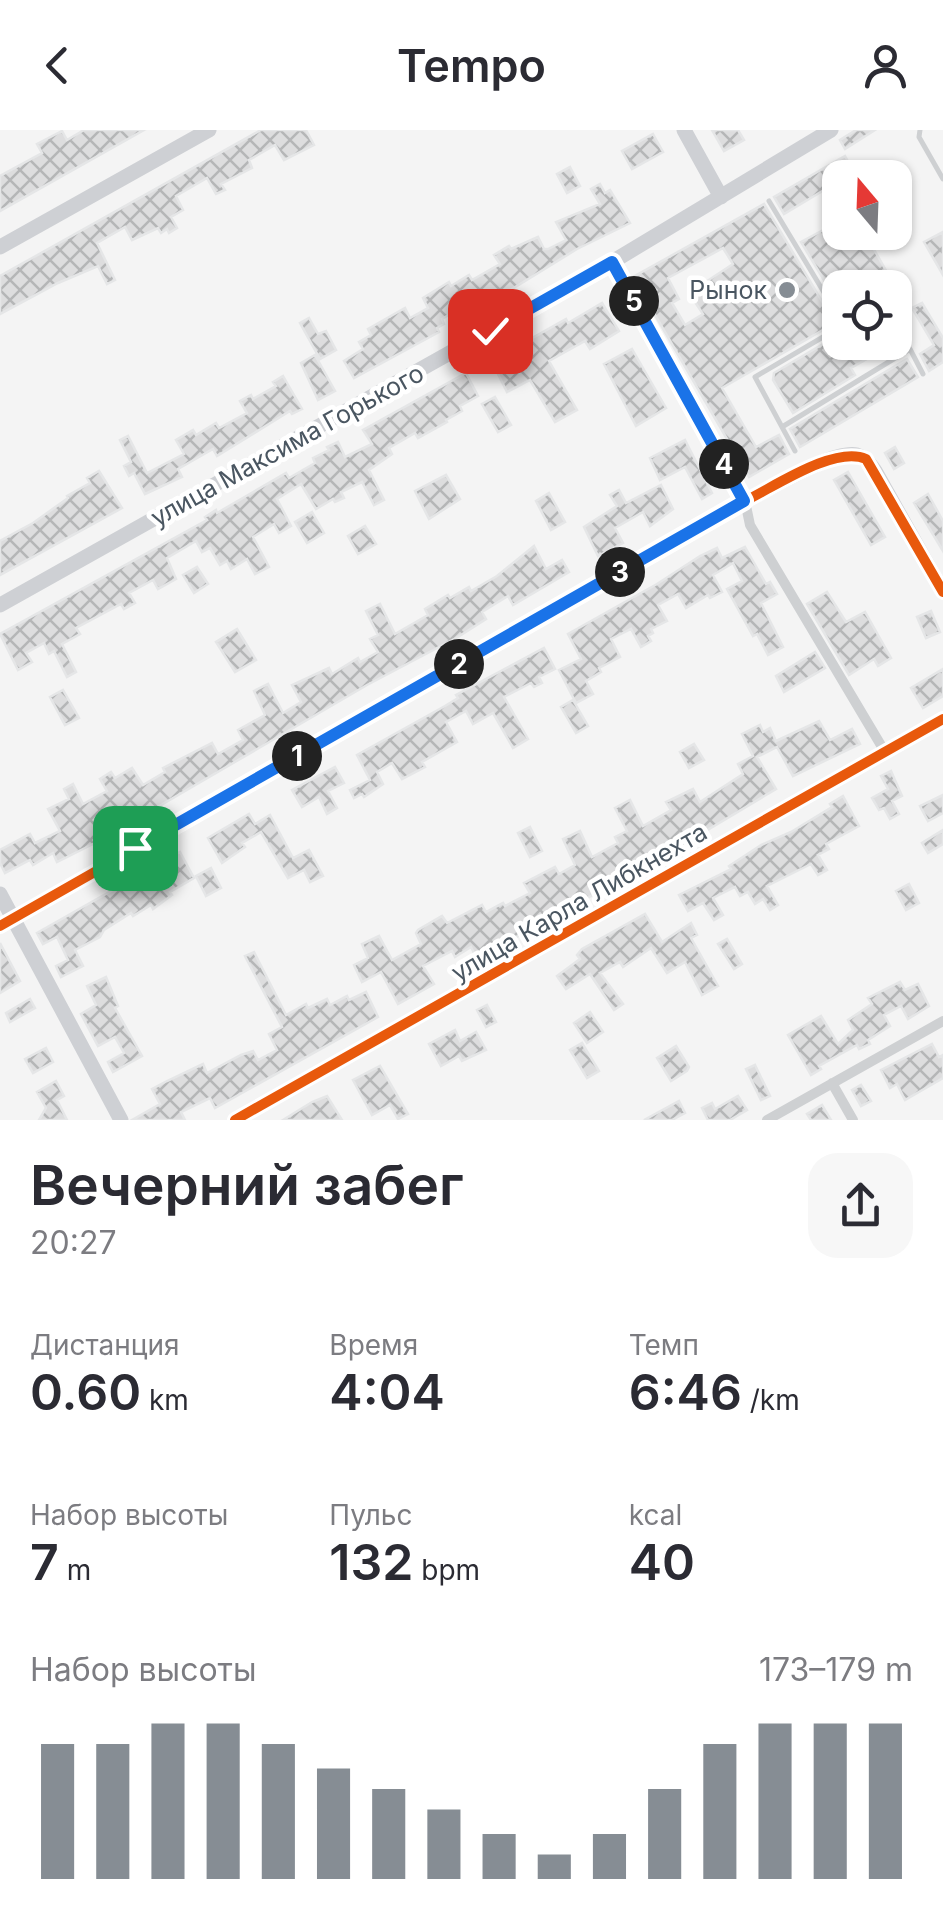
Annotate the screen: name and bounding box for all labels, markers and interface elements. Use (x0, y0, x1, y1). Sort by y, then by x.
icon: back (30, 38, 85, 93)
text: Tempo (397, 38, 546, 93)
icon: person (858, 38, 913, 93)
north arrow (822, 160, 912, 250)
map controls (822, 160, 912, 360)
button: locate (822, 270, 912, 360)
place label: Рынок (689, 275, 767, 305)
pin: 5 (609, 276, 659, 326)
marker: Рынок (776, 279, 798, 301)
text: 5 (625, 284, 643, 318)
pin (448, 289, 533, 374)
icon: check (463, 304, 518, 359)
street label: улица Максима Горького (145, 357, 429, 533)
pin: 4 (699, 439, 749, 489)
text: 4 (715, 447, 733, 481)
pin: 3 (595, 547, 645, 597)
text: 3 (611, 555, 629, 589)
pin: 2 (434, 639, 484, 689)
text: 2 (450, 647, 468, 681)
pin: 1 (272, 731, 322, 781)
text: 1 (291, 739, 303, 773)
pin (93, 806, 178, 891)
street label: улица Карла Либкнехта (446, 816, 712, 988)
icon: arrive (108, 821, 163, 876)
text: Вечерний забег (30, 1152, 464, 1218)
button: share (808, 1153, 913, 1258)
text: 20:27 (30, 1223, 117, 1262)
text: Дистанция (30, 1328, 180, 1362)
text: Время (329, 1328, 418, 1362)
text: Темп (629, 1328, 699, 1362)
text: 0.60 (30, 1362, 141, 1422)
text: 4:04 (329, 1362, 445, 1422)
text: 6:46 (629, 1362, 742, 1422)
text: km (141, 1383, 189, 1417)
text: /km (742, 1383, 800, 1417)
text: Набор высоты (30, 1498, 228, 1532)
text: Пульс (329, 1498, 412, 1532)
text: kcal (629, 1498, 682, 1532)
text: 7 (30, 1532, 59, 1592)
text: 132 (329, 1532, 413, 1592)
text: 40 (629, 1532, 695, 1592)
text: m (59, 1553, 91, 1587)
text: bpm (413, 1553, 480, 1587)
text: Набор высоты (30, 1650, 257, 1689)
text: 173–179 m (759, 1650, 913, 1689)

